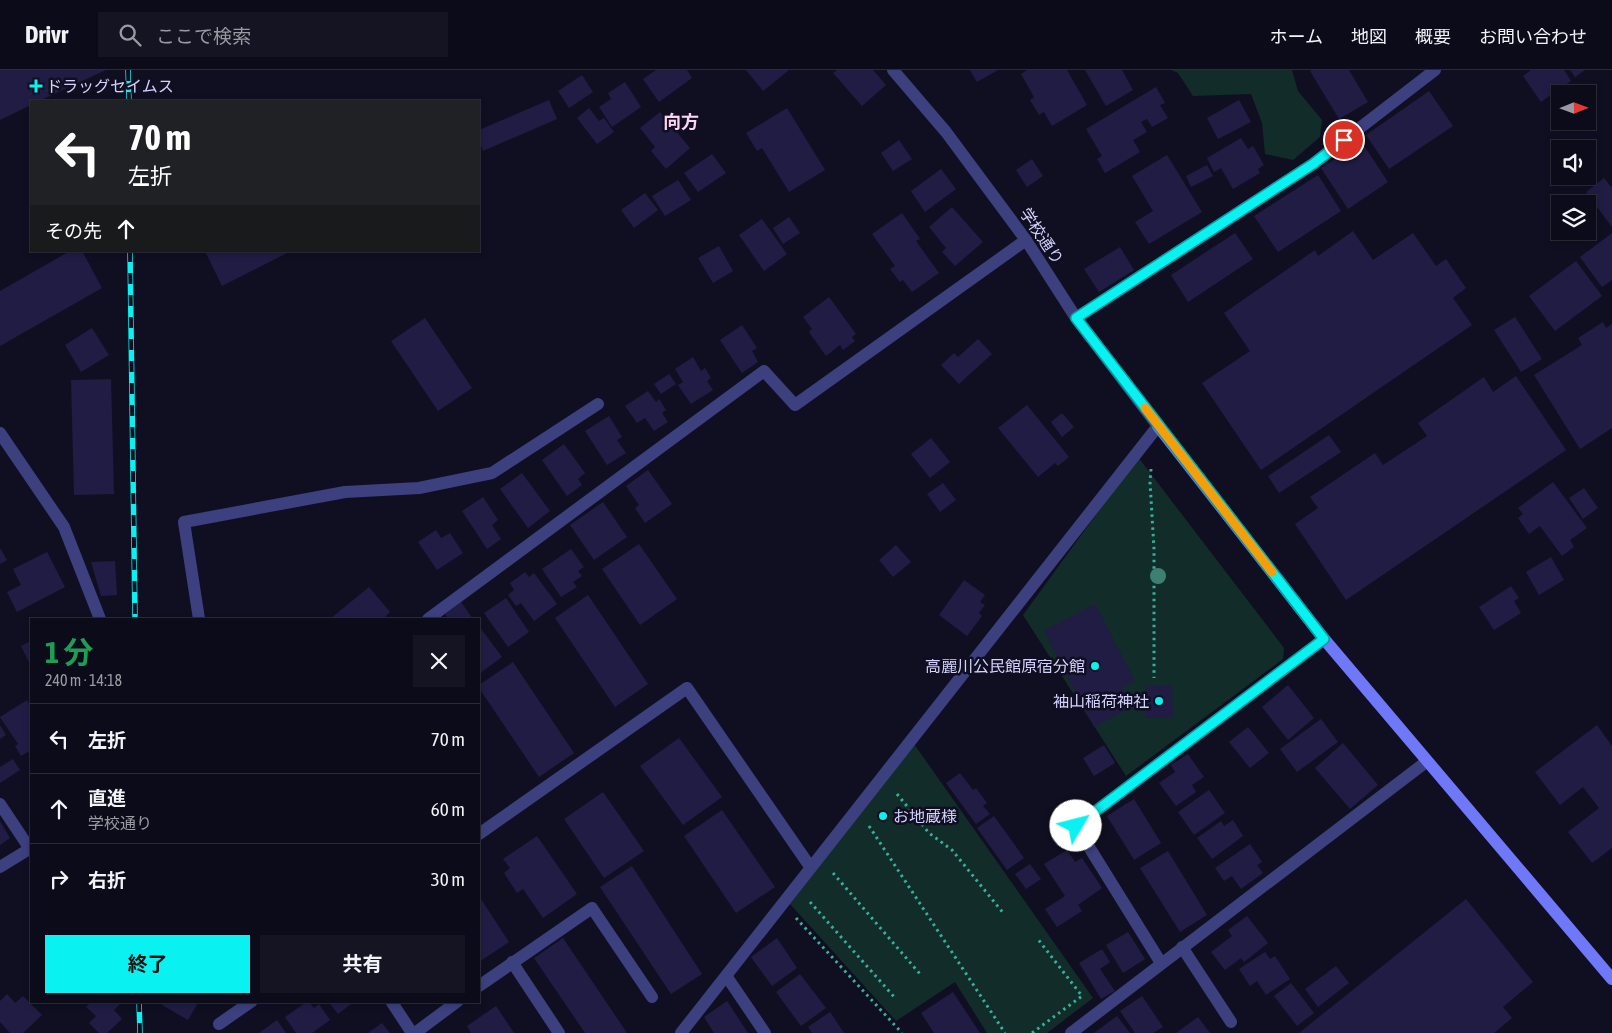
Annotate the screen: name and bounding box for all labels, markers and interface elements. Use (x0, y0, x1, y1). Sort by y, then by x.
search box (98, 12, 448, 57)
text: Drivr (25, 21, 68, 48)
icon: search (116, 21, 144, 49)
text: ここで検索 (156, 25, 251, 47)
text: ホーム (1270, 26, 1323, 47)
text: 地図 (1351, 26, 1387, 47)
text: 概要 (1415, 26, 1451, 47)
text: お問い合わせ (1479, 26, 1587, 47)
place label: ドラッグセイムス (46, 77, 174, 95)
marker: ドラッグセイムス (30, 80, 42, 92)
north arrow (1551, 85, 1596, 130)
map controls (1551, 85, 1596, 240)
district label: 向方 (663, 111, 699, 132)
text: 70 m (128, 117, 191, 157)
pin (1323, 119, 1365, 161)
icon: left (45, 120, 110, 185)
icon: arrive (1330, 126, 1358, 154)
button: sound (1551, 140, 1596, 185)
text: 左折 (128, 163, 172, 189)
button: layers (1551, 195, 1596, 240)
street label: 学校通り (1017, 204, 1067, 268)
icon: ahead (112, 215, 140, 243)
text: その先 (45, 220, 102, 242)
text: 1 分 (45, 635, 93, 669)
button: close (413, 635, 465, 687)
place label: 高麗川公民館原宿分館 (925, 657, 1085, 675)
marker: 高麗川公民館原宿分館 (1089, 660, 1101, 672)
text: 240 m · 14:18 (45, 671, 122, 689)
place label: 袖山稲荷神社 (1053, 692, 1149, 710)
marker: 袖山稲荷神社 (1153, 695, 1165, 707)
icon: left (45, 725, 73, 753)
text: 70 m (431, 728, 465, 750)
text: 左折 (88, 729, 126, 751)
text: 直進 (88, 787, 126, 809)
icon: ahead (45, 795, 73, 823)
text: 60 m (431, 798, 465, 820)
position arrow (1049, 799, 1101, 851)
place label: お地蔵様 (893, 807, 957, 825)
marker: お地蔵様 (877, 810, 889, 822)
text: 学校通り (88, 814, 152, 832)
icon: right (45, 865, 73, 893)
text: 30 m (431, 868, 465, 890)
text: 右折 (88, 869, 126, 891)
button: 終了 (45, 935, 250, 993)
button: 共有 (260, 935, 465, 993)

